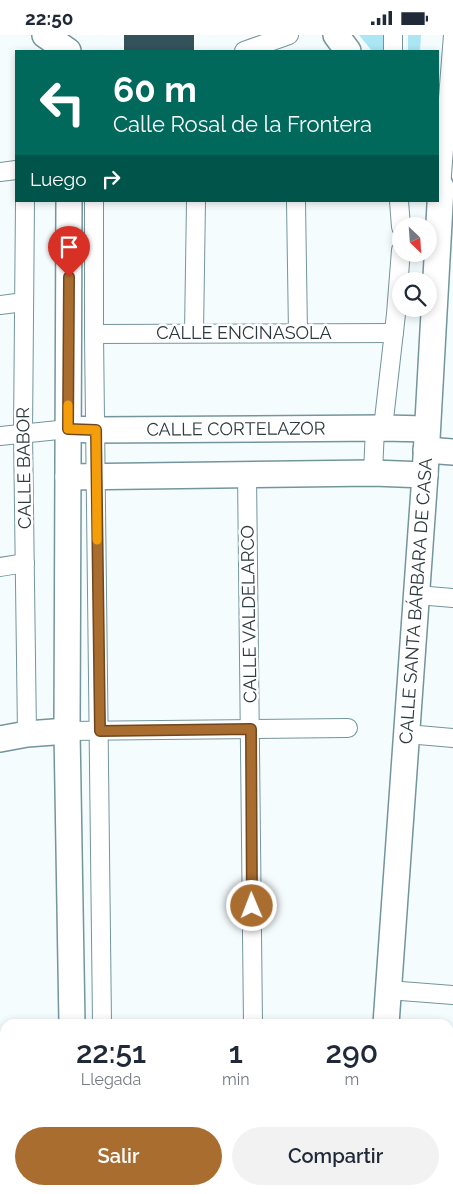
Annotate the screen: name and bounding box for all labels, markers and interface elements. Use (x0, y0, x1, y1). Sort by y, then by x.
text: 22:50 (25, 7, 73, 29)
text: 60 m (113, 69, 197, 110)
icon: left (30, 70, 95, 135)
text: Calle Rosal de la Frontera (113, 111, 372, 137)
icon: right (97, 165, 125, 193)
text: Luego (30, 168, 87, 190)
north arrow (392, 217, 438, 263)
map controls (392, 217, 437, 317)
pin (48, 226, 90, 277)
icon: arrive (55, 233, 83, 261)
button: search (392, 272, 437, 317)
street label: CALLE ENCINASOLA (156, 322, 332, 343)
street label: CALLE BABOR (12, 407, 35, 529)
street label: CALLE CORTELAZOR (146, 417, 326, 440)
street label: CALLE SANTA BÁRBARA DE CASA (395, 458, 436, 745)
street label: CALLE VALDELARCO (236, 525, 261, 703)
position arrow (225, 879, 277, 931)
text: 22:51 (76, 1035, 146, 1070)
text: 1 (229, 1035, 243, 1070)
text: 290 (326, 1035, 378, 1070)
text: Llegada (81, 1070, 141, 1089)
text: min (222, 1070, 250, 1089)
text: m (344, 1070, 359, 1089)
button: Salir (15, 1127, 222, 1185)
button: Compartir (232, 1127, 439, 1185)

